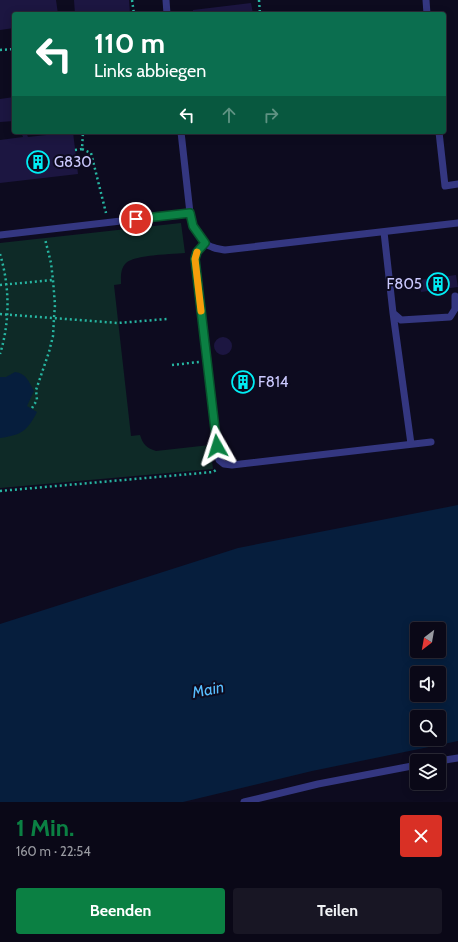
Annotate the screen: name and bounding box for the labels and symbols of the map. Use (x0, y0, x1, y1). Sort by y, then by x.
building icon: G830 (25, 149, 51, 175)
place label: G830 (54, 153, 92, 171)
pin (119, 202, 153, 236)
building icon: F805 (425, 271, 451, 297)
place label: F805 (386, 275, 422, 293)
building icon: F814 (230, 369, 256, 395)
place label: F814 (258, 373, 289, 391)
position arrow (196, 425, 238, 467)
north arrow (410, 622, 446, 658)
water label: Main (189, 677, 226, 702)

